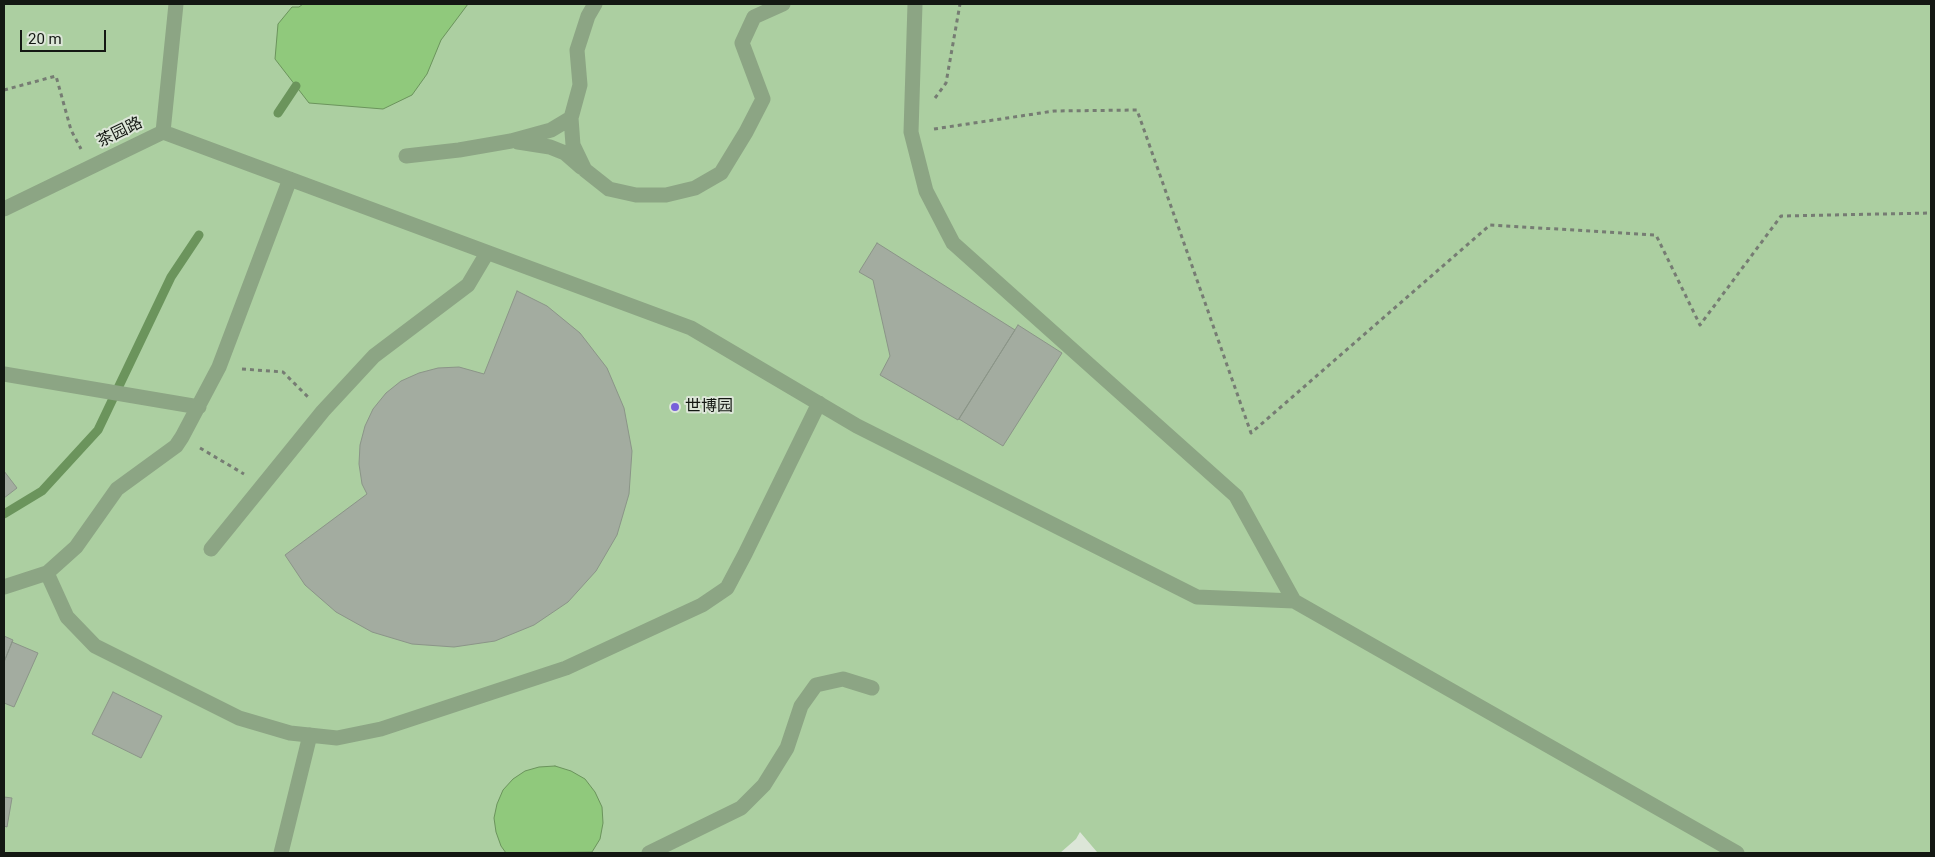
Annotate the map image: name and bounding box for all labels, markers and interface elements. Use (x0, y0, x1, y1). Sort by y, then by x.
scale bar (22, 20, 109, 52)
text: 20 m (28, 30, 62, 48)
street label: 茶园路 (94, 114, 146, 152)
place label: 世博园 (685, 397, 733, 417)
marker: 世博园 (669, 401, 681, 413)

